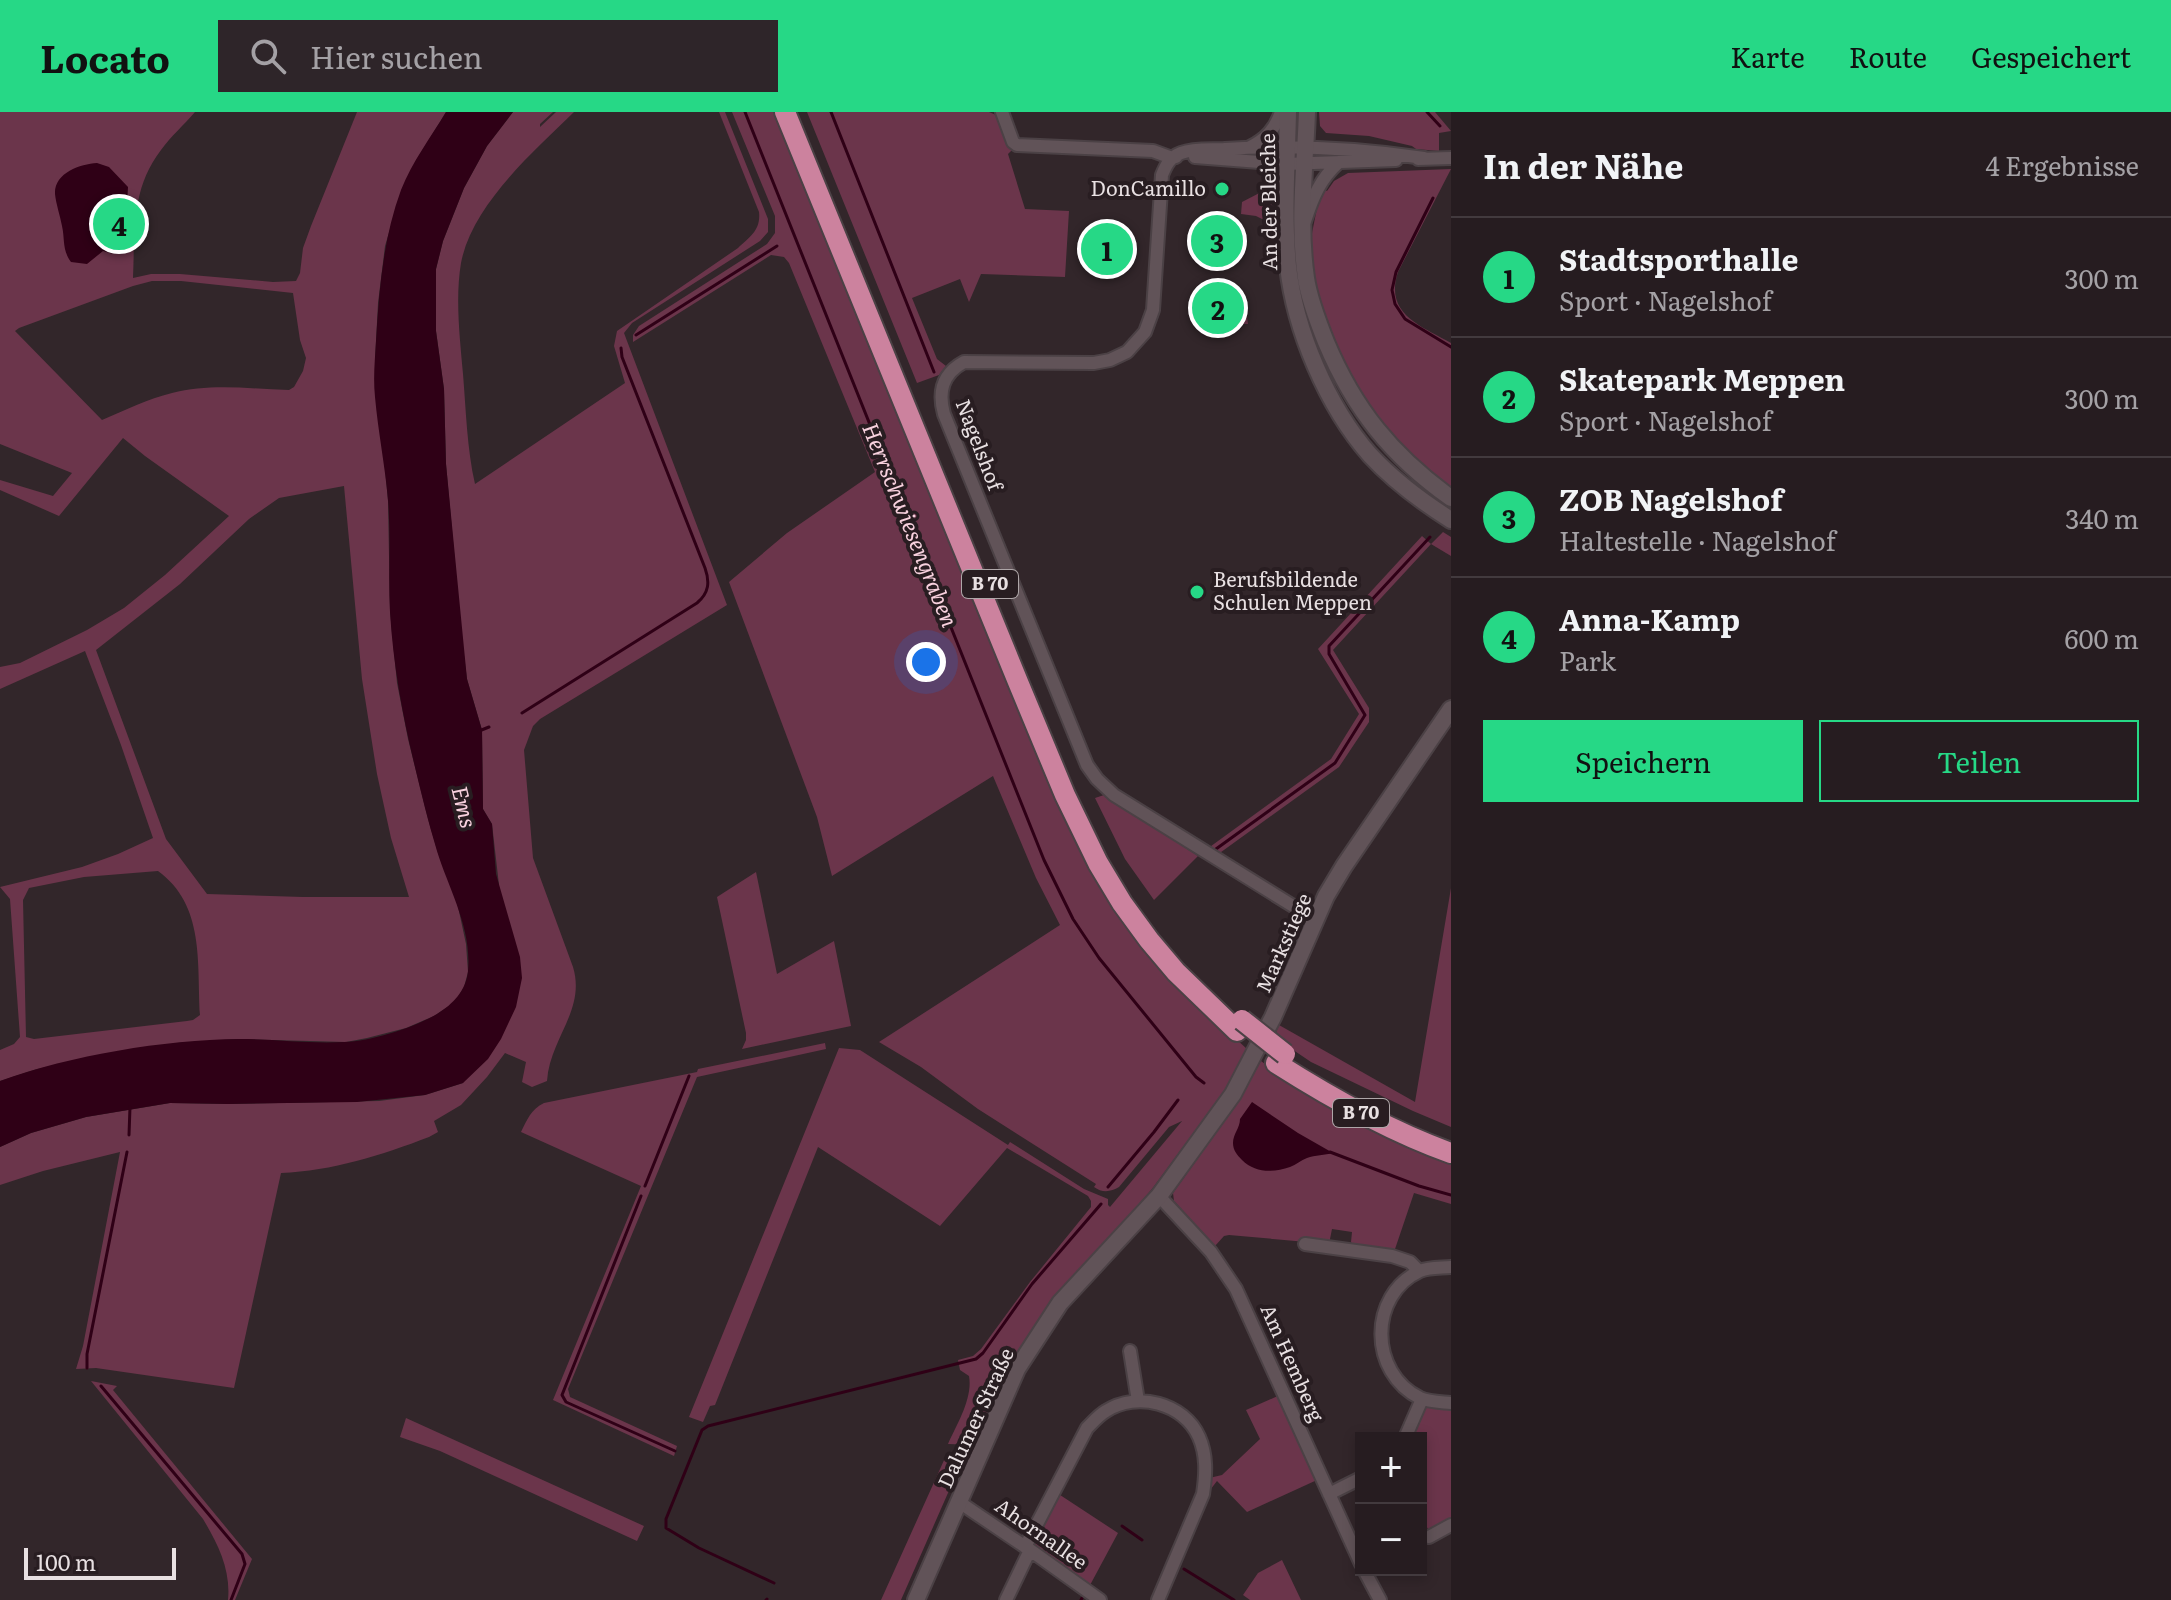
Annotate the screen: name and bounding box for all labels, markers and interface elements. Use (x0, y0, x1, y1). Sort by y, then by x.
search box (218, 20, 778, 92)
text: Locato (40, 28, 170, 85)
icon: search (246, 34, 290, 78)
text: Hier suchen (310, 34, 483, 78)
text: Karte (1730, 35, 1805, 77)
text: Route (1849, 35, 1927, 77)
text: Gespeichert (1971, 35, 2131, 77)
street label: An der Bleiche (1251, 133, 1283, 271)
text: In der Nähe (1483, 139, 1683, 189)
text: 4 Ergebnisse (1986, 145, 2139, 184)
place label: DonCamillo (1091, 172, 1206, 202)
marker: DonCamillo (1213, 180, 1231, 198)
pin: 4 (93, 194, 145, 254)
pin: 3 (1191, 211, 1243, 271)
pin: 1 (1081, 219, 1133, 279)
text: Stadtsporthalle (1559, 236, 1799, 280)
text: 1 (1504, 258, 1514, 297)
text: 300 m (2064, 258, 2139, 297)
pin: 2 (1192, 278, 1244, 338)
text: Sport · Nagelshof (1559, 280, 1772, 319)
text: Skatepark Meppen (1559, 356, 1845, 400)
text: 2 (1502, 378, 1516, 417)
text: 300 m (2064, 378, 2139, 417)
street label: Nagelshof (950, 394, 1013, 496)
text: Sport · Nagelshof (1559, 400, 1772, 439)
water label: Herrschwiesengraben (855, 417, 967, 632)
text: ZOB Nagelshof (1559, 476, 1783, 520)
text: 3 (1502, 498, 1516, 537)
text: 340 m (2065, 498, 2139, 537)
text: Haltestelle · Nagelshof (1559, 520, 1836, 559)
place label: Berufsbildende Schulen Meppen (1213, 563, 1372, 616)
road number: B 70 (962, 570, 1018, 598)
marker: Berufsbildende Schulen Meppen (1188, 583, 1206, 601)
text: Anna-Kamp (1559, 596, 1740, 640)
text: 4 (1501, 618, 1517, 657)
text: 600 m (2065, 618, 2139, 657)
text: Park (1559, 640, 1616, 679)
your location (906, 642, 946, 682)
button: Speichern (1483, 720, 1803, 802)
button: Teilen (1819, 720, 2139, 802)
water label: Ems (444, 782, 487, 831)
street label: Markstiege (1247, 887, 1318, 997)
road number: B 70 (1333, 1099, 1389, 1127)
street label: Am Hemberg (1254, 1298, 1334, 1427)
street label: Dalumer Straße (929, 1342, 1020, 1492)
map controls (1355, 1432, 1427, 1576)
button: + (1355, 1432, 1427, 1504)
street label: Ahornallee (990, 1489, 1094, 1575)
button: − (1355, 1504, 1427, 1576)
scale bar (24, 1544, 176, 1580)
text: 100 m (36, 1545, 96, 1578)

